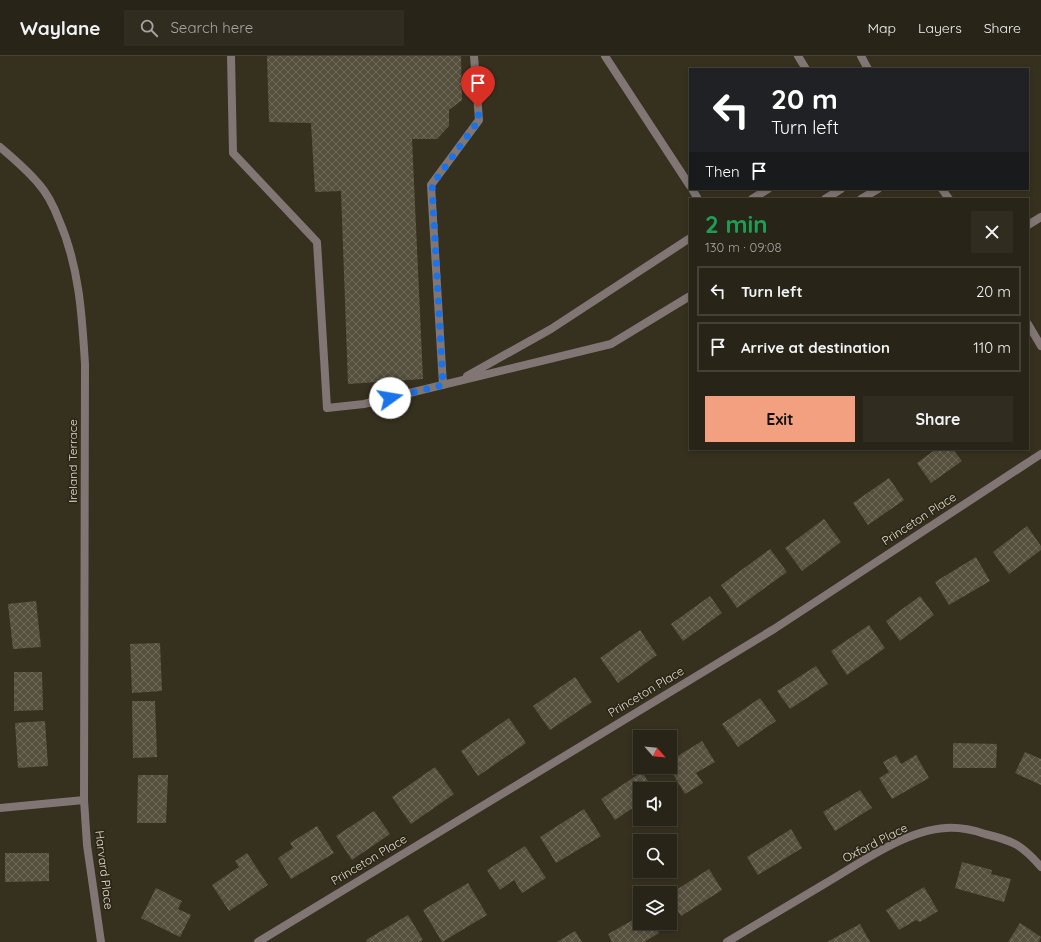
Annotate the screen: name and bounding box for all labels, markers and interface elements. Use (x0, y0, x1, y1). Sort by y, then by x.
search box (124, 10, 404, 46)
text: Waylane (20, 16, 100, 40)
icon: search (138, 17, 160, 39)
text: Search here (170, 18, 253, 37)
text: Map (867, 19, 896, 37)
text: Layers (918, 19, 962, 37)
text: Share (984, 19, 1021, 37)
pin (461, 66, 495, 107)
icon: arrive (467, 72, 489, 94)
text: 20 m (771, 81, 838, 116)
icon: left (705, 84, 757, 136)
text: Turn left (771, 116, 839, 139)
icon: arrive (748, 160, 770, 182)
text: Then (705, 162, 740, 181)
text: 2 min (705, 209, 767, 239)
button: close (971, 211, 1013, 253)
text: 130 m · 09:08 (705, 239, 782, 255)
icon: left (707, 280, 729, 302)
text: Turn left (741, 282, 803, 301)
text: 20 m (976, 282, 1011, 301)
icon: arrive (707, 336, 729, 358)
text: Arrive at destination (741, 338, 890, 357)
text: 110 m (973, 338, 1011, 357)
position arrow (369, 377, 411, 419)
button: Exit (705, 396, 855, 442)
button: Share (863, 396, 1013, 442)
street label: Ireland Terrace (65, 419, 80, 503)
street label: Princeton Place (879, 489, 959, 548)
street label: Princeton Place (605, 663, 687, 720)
north arrow (633, 730, 677, 774)
map controls (633, 730, 677, 930)
button: sound (633, 782, 677, 826)
street label: Oxford Place (840, 820, 910, 865)
street label: Harvard Place (92, 829, 117, 911)
street label: Princeton Place (328, 831, 410, 888)
button: search (633, 834, 677, 878)
button: layers (633, 886, 677, 930)

